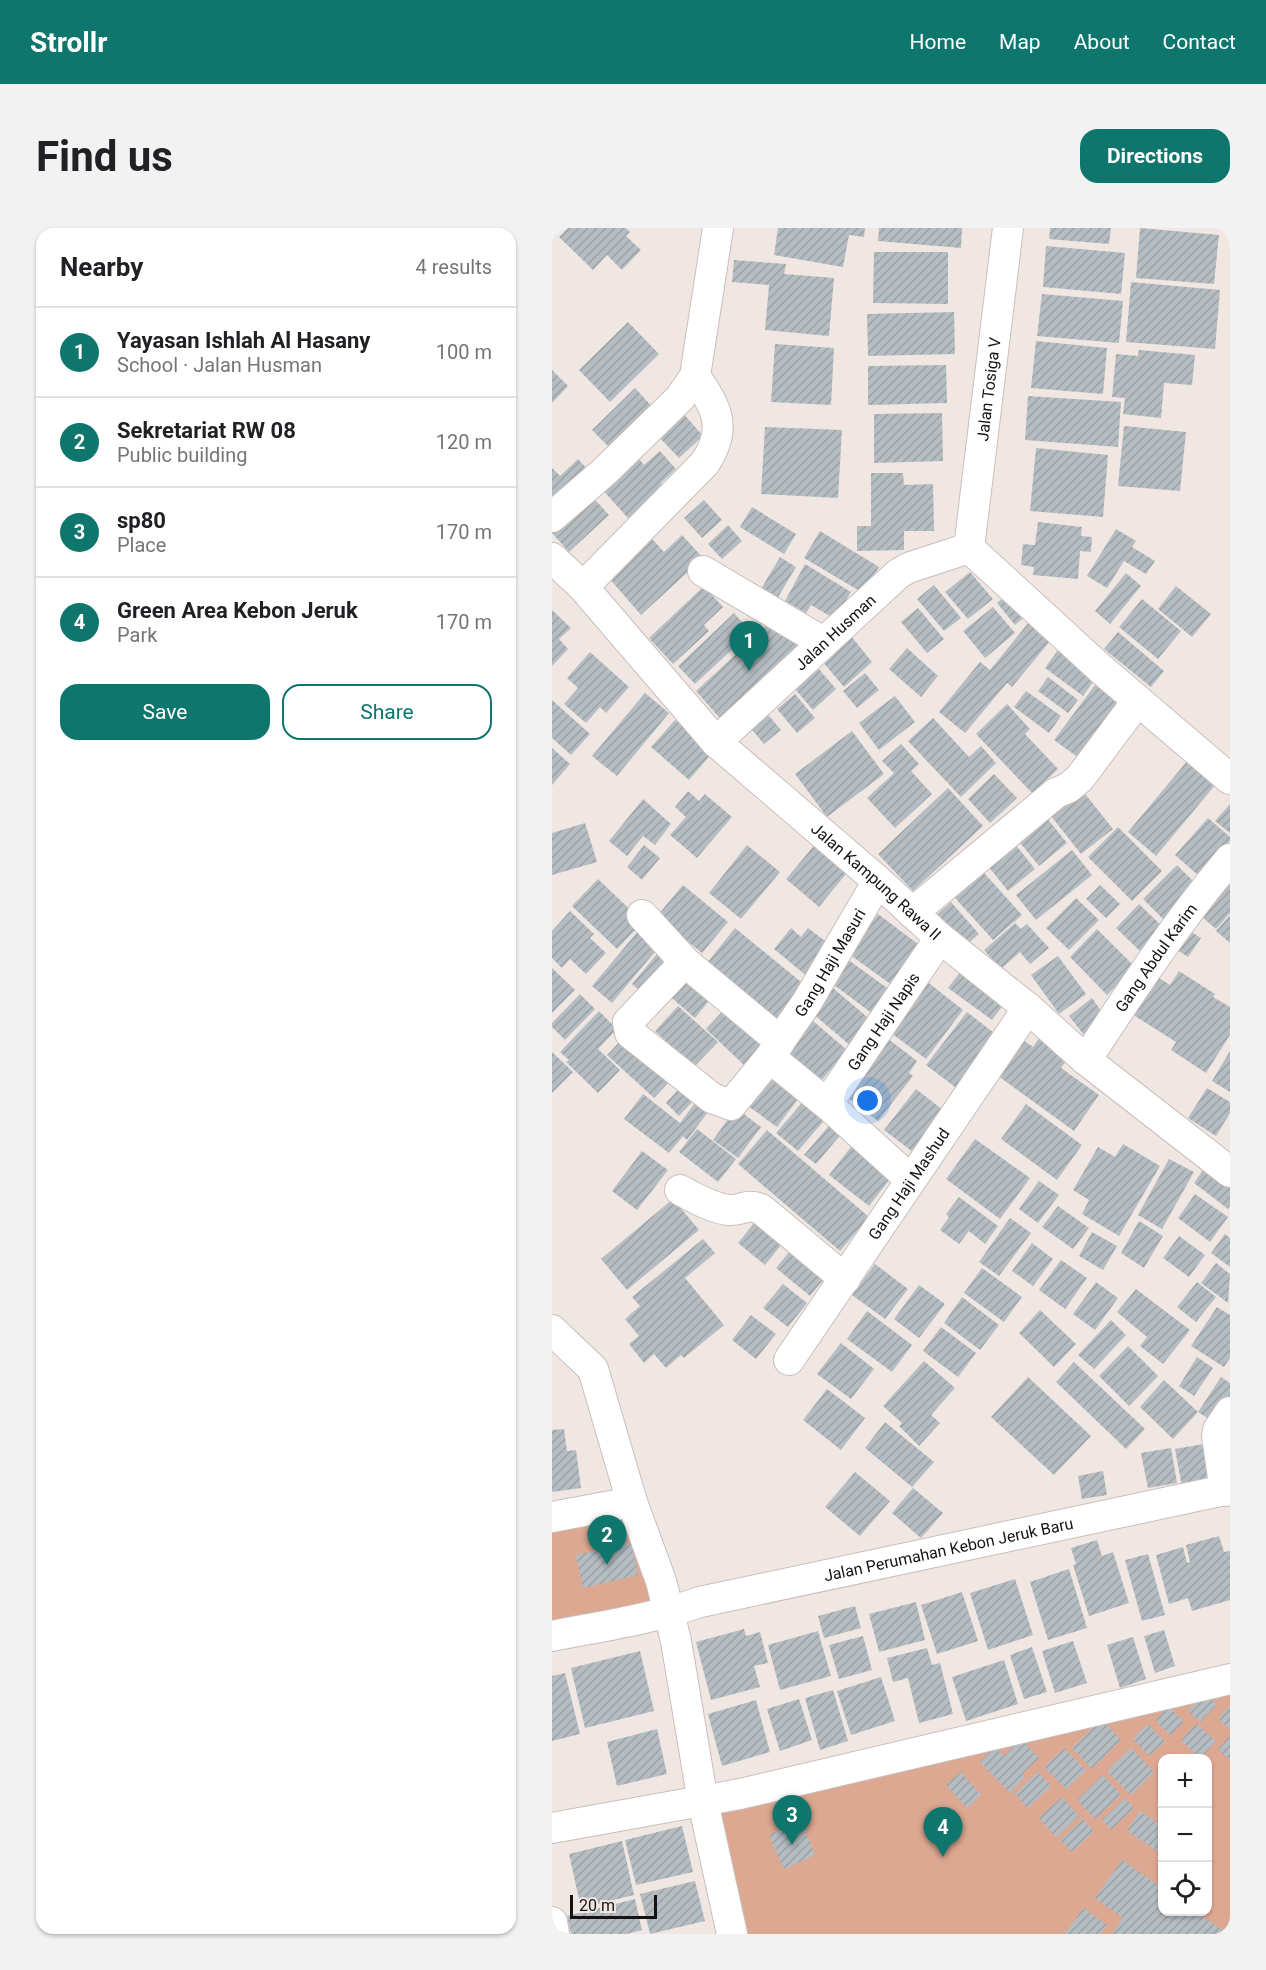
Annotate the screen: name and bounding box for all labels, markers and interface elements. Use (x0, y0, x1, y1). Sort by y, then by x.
text: Strollr (30, 26, 107, 59)
text: Home (910, 30, 966, 54)
text: Map (999, 30, 1041, 54)
text: About (1074, 30, 1130, 54)
text: Contact (1163, 30, 1236, 54)
button: Directions (1080, 129, 1230, 183)
text: Find us (36, 132, 173, 181)
text: Nearby (60, 252, 143, 282)
text: 4 results (416, 255, 492, 279)
text: Yayasan Ishlah Al Hasany (117, 328, 370, 353)
street label: Jalan Tosiga V (973, 336, 1004, 442)
text: 1 (74, 340, 85, 364)
text: 100 m (436, 340, 492, 364)
text: School · Jalan Husman (117, 353, 322, 377)
text: Sekretariat RW 08 (117, 418, 296, 443)
text: 2 (74, 430, 85, 454)
text: 120 m (436, 430, 492, 454)
text: Public building (117, 443, 247, 467)
text: sp80 (117, 508, 166, 533)
text: 3 (74, 520, 85, 544)
text: 170 m (436, 520, 492, 544)
text: Place (117, 533, 166, 557)
street label: Jalan Husman (791, 590, 879, 674)
text: Green Area Kebon Jeruk (117, 598, 358, 623)
text: 4 (74, 610, 85, 634)
text: 170 m (436, 610, 492, 634)
pin: 1 (730, 622, 768, 671)
text: Park (117, 623, 157, 647)
button: Save (60, 684, 270, 740)
button: Share (282, 684, 492, 740)
street label: Jalan Kampung Rawa II (807, 819, 945, 944)
street label: Gang Abdul Karim (1111, 899, 1201, 1015)
street label: Gang Haji Masuri (790, 905, 869, 1020)
street label: Gang Haji Napis (843, 969, 923, 1074)
your location (853, 1086, 882, 1115)
street label: Gang Haji Mashud (864, 1124, 953, 1243)
street label: Jalan Perumahan Kebon Jeruk Baru (822, 1513, 1075, 1585)
pin: 2 (588, 1516, 626, 1565)
map controls (1158, 1754, 1212, 1916)
button: + (1158, 1754, 1212, 1808)
pin: 3 (772, 1796, 812, 1845)
pin: 4 (924, 1808, 962, 1857)
button: − (1158, 1808, 1212, 1862)
button: locate (1158, 1862, 1212, 1916)
scale bar (570, 1892, 657, 1920)
text: 20 m (579, 1896, 615, 1915)

